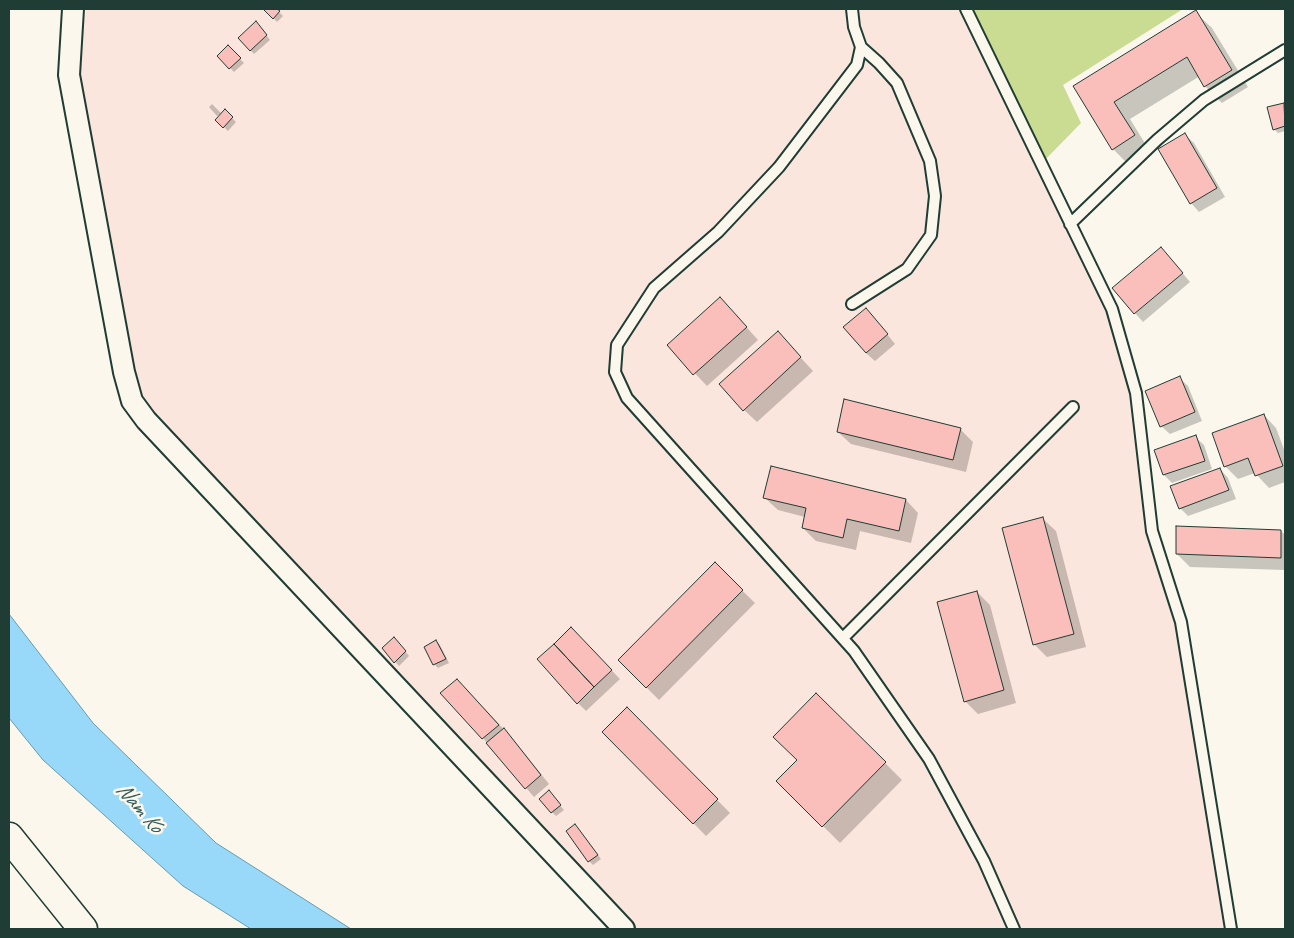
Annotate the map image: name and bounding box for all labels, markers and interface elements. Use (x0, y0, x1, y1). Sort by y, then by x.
water label: Nam Ko (110, 777, 168, 839)

